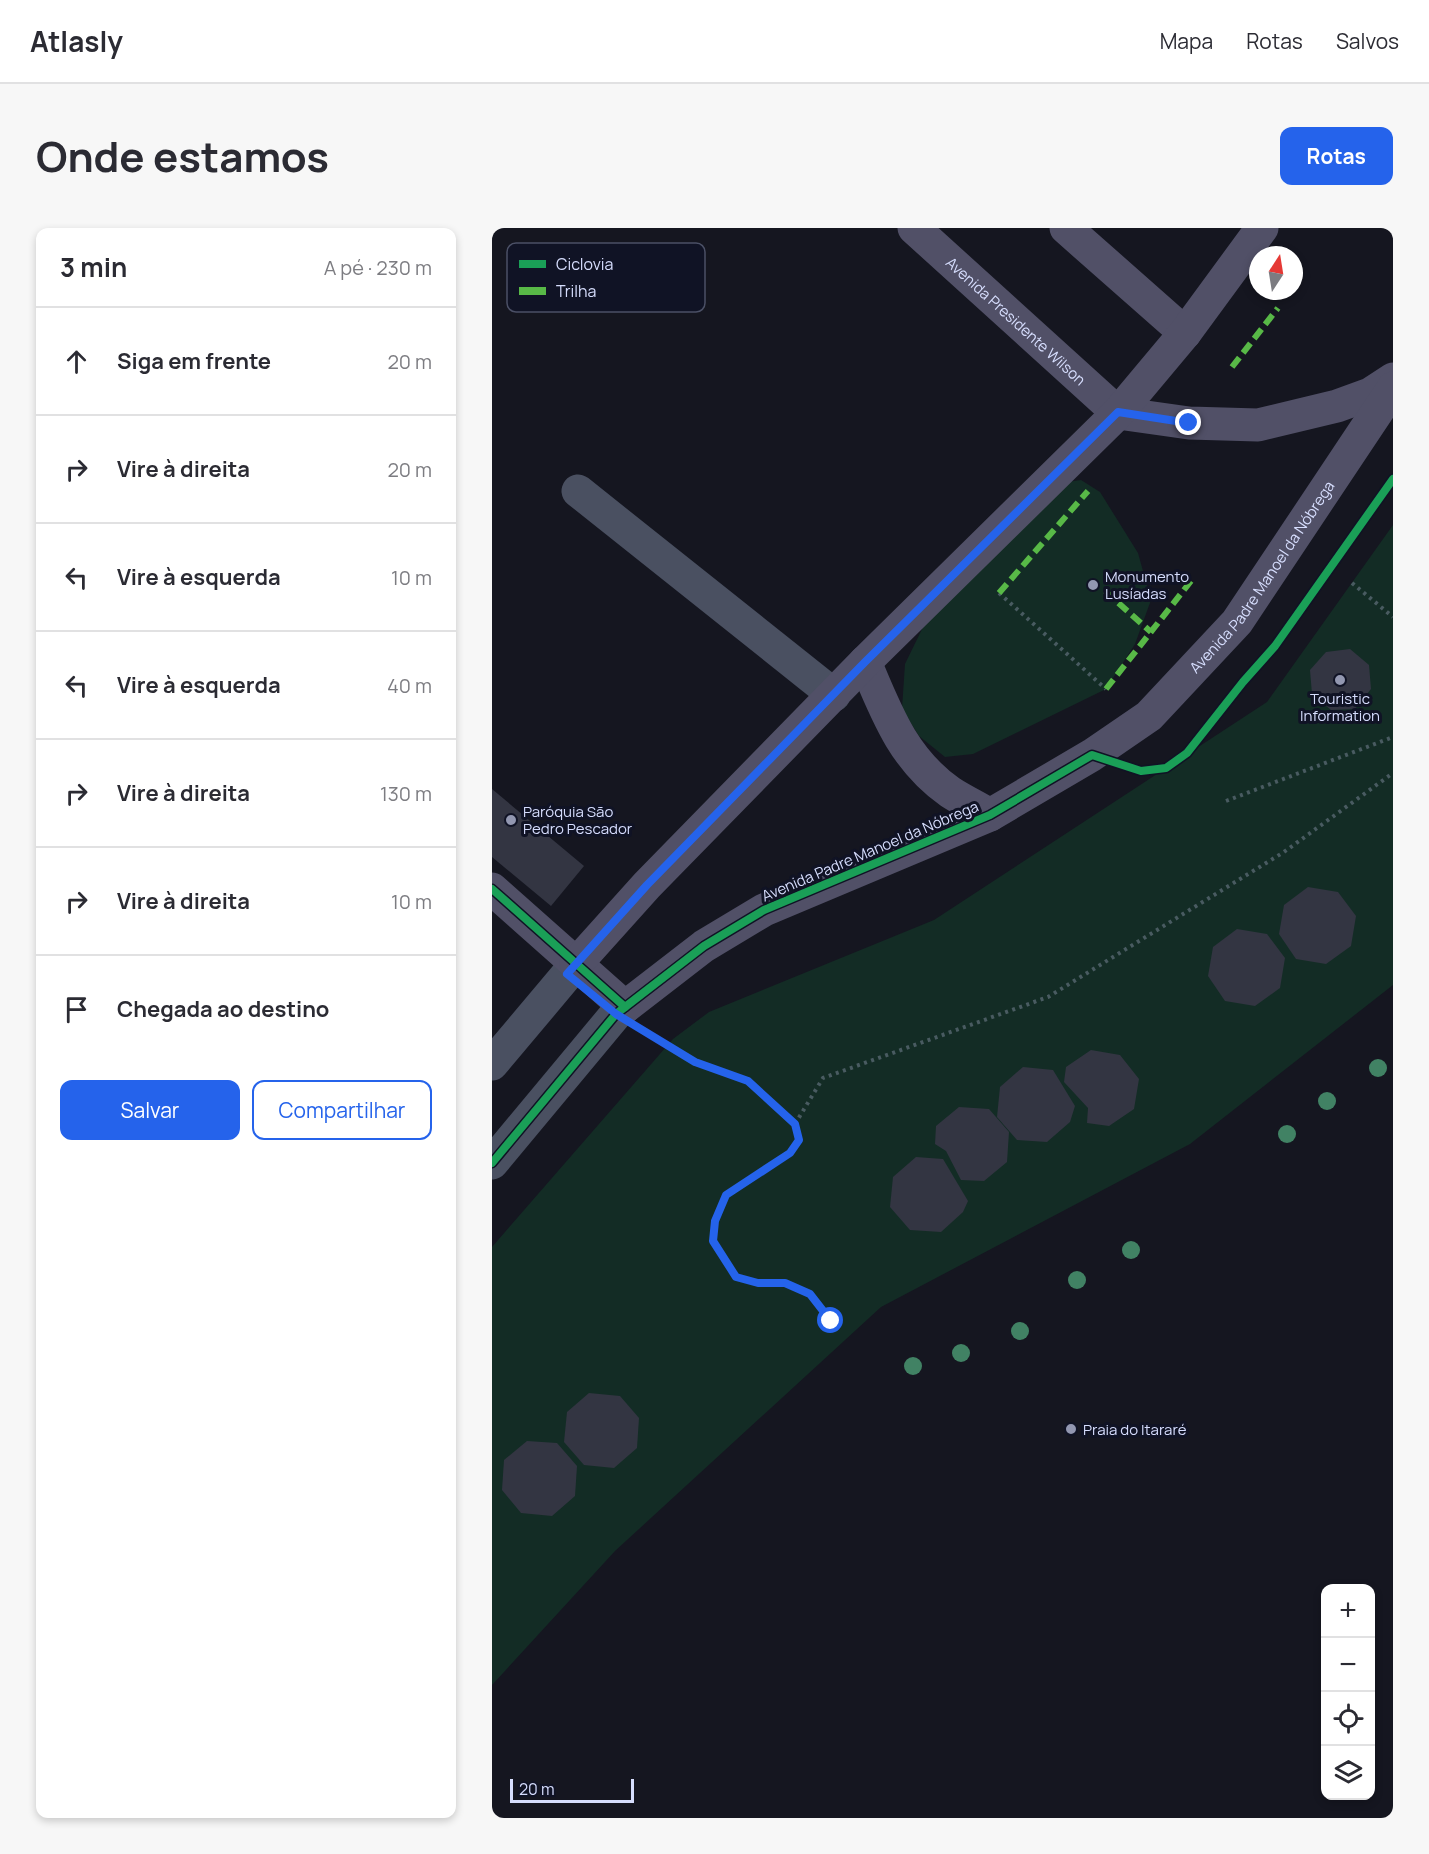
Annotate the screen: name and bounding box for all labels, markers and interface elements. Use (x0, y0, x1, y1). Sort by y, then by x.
text: Atlasly (30, 22, 123, 60)
text: Mapa (1160, 27, 1213, 55)
text: Rotas (1246, 27, 1303, 55)
text: Salvos (1336, 27, 1399, 55)
text: Onde estamos (36, 127, 329, 185)
button: Rotas (1280, 127, 1393, 185)
legend (507, 243, 705, 312)
north arrow (1249, 246, 1303, 300)
text: 3 min (60, 249, 127, 285)
street label: Avenida Presidente Wilson (942, 252, 1091, 390)
text: Ciclovia (556, 253, 613, 275)
text: A pé · 230 m (324, 254, 432, 281)
text: Trilha (556, 280, 596, 302)
icon: ahead (60, 345, 93, 378)
text: Siga em frente (117, 346, 271, 376)
text: 20 m (387, 348, 432, 375)
route end (1175, 409, 1201, 435)
icon: right (60, 453, 93, 486)
text: Vire à direita (117, 454, 250, 484)
text: 20 m (387, 456, 432, 483)
street label: Avenida Padre Manoel da Nóbrega (1184, 476, 1339, 677)
icon: left (60, 561, 93, 594)
text: Vire à esquerda (117, 562, 281, 592)
text: 10 m (391, 564, 432, 591)
place label: Monumento Lusíadas (1105, 566, 1189, 604)
marker: Monumento Lusíadas (1086, 578, 1100, 592)
icon: left (60, 669, 93, 702)
text: Vire à esquerda (117, 670, 281, 700)
text: 40 m (387, 672, 432, 699)
marker: Touristic Information (1333, 673, 1347, 687)
place label: Touristic Information (1300, 688, 1380, 726)
icon: right (60, 777, 93, 810)
text: Vire à direita (117, 778, 250, 808)
text: 130 m (380, 780, 432, 807)
street label: Avenida Padre Manoel da Nóbrega (758, 796, 982, 906)
place label: Paróquia São Pedro Pescador (523, 801, 633, 839)
marker: Paróquia São Pedro Pescador (504, 813, 518, 827)
icon: right (60, 885, 93, 918)
text: Vire à direita (117, 886, 250, 916)
text: 10 m (391, 888, 432, 915)
icon: arrive (60, 993, 93, 1026)
text: Chegada ao destino (117, 994, 329, 1024)
button: Salvar (60, 1080, 240, 1140)
button: Compartilhar (252, 1080, 432, 1140)
route start (817, 1307, 843, 1333)
place label: Praia do Itararé (1083, 1419, 1187, 1440)
marker: Praia do Itararé (1064, 1422, 1078, 1436)
map controls (1321, 1584, 1375, 1800)
button: + (1321, 1584, 1375, 1638)
button: − (1321, 1638, 1375, 1692)
button: locate (1321, 1692, 1375, 1746)
button: layers (1321, 1746, 1375, 1800)
scale bar (510, 1776, 634, 1804)
text: 20 m (519, 1778, 555, 1800)

